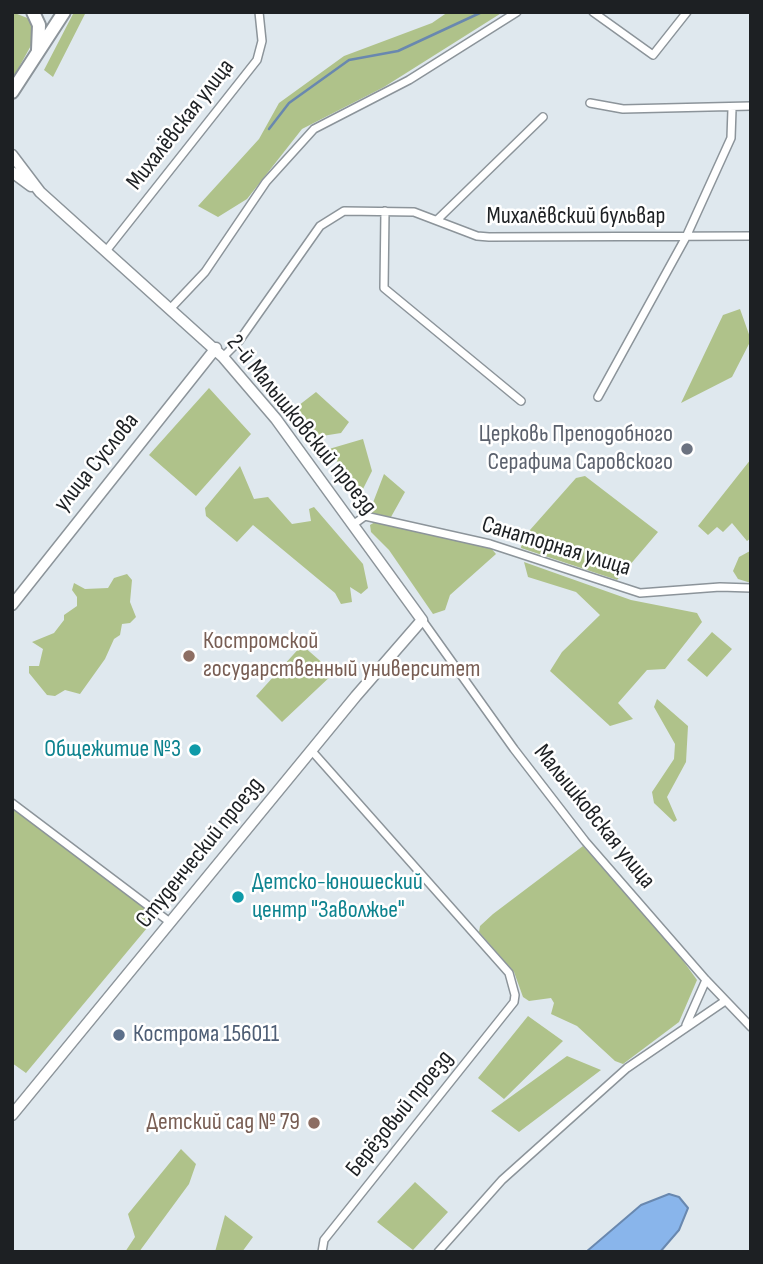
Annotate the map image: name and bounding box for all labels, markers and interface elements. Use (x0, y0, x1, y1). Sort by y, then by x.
street label: Михалёвская улица (121, 54, 241, 196)
street label: Михалёвский бульвар (487, 203, 665, 231)
street label: 2-й Малышковский проезд (220, 329, 382, 521)
street label: улица Суслова (48, 408, 146, 518)
place label: Церковь Преподобного Серафима Саровского (479, 421, 673, 477)
marker: Церковь Преподобного Серафима Саровского (679, 441, 695, 457)
street label: Санаторная улица (478, 511, 634, 583)
place label: Костромской государственный университет (203, 628, 480, 684)
marker: Костромской государственный университет (181, 648, 197, 664)
place label: Общежитие №3 (44, 736, 181, 764)
street label: Малышковская улица (527, 739, 661, 895)
marker: Общежитие №3 (187, 742, 203, 758)
street label: Студенческий проезд (130, 772, 270, 934)
place label: Детско-юношеский центр "Заволжье" (252, 869, 423, 925)
marker: Детско-юношеский центр "Заволжье" (230, 889, 246, 905)
place label: Кострома 156011 (133, 1021, 279, 1049)
marker: Кострома 156011 (111, 1027, 127, 1043)
street label: Берёзовый проезд (340, 1045, 460, 1183)
place label: Детский сад № 79 (146, 1109, 300, 1137)
marker: Детский сад № 79 (306, 1115, 322, 1131)

